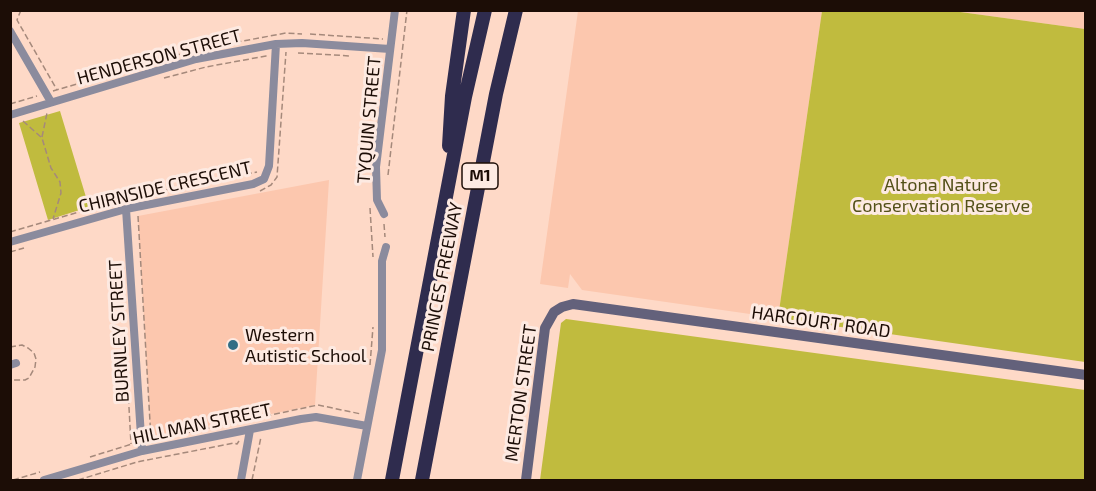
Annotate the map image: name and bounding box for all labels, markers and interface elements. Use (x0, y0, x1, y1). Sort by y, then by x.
street label: HENDERSON STREET (75, 25, 243, 89)
street label: TYQUIN STREET (353, 55, 385, 185)
street label: CHIRNSIDE CRESCENT (76, 157, 254, 217)
road number: M1 (462, 163, 498, 189)
park label: Altona Nature Conservation Reserve (852, 174, 1030, 216)
street label: PRINCES FREEWAY (417, 200, 467, 354)
street label: BURNLEY STREET (104, 259, 134, 403)
street label: HARCOURT ROAD (750, 302, 892, 342)
street label: MERTON STREET (501, 323, 541, 463)
place label: Western Autistic School (245, 324, 366, 366)
marker: Western Autistic School (226, 338, 240, 352)
street label: HILLMAN STREET (131, 399, 273, 449)

